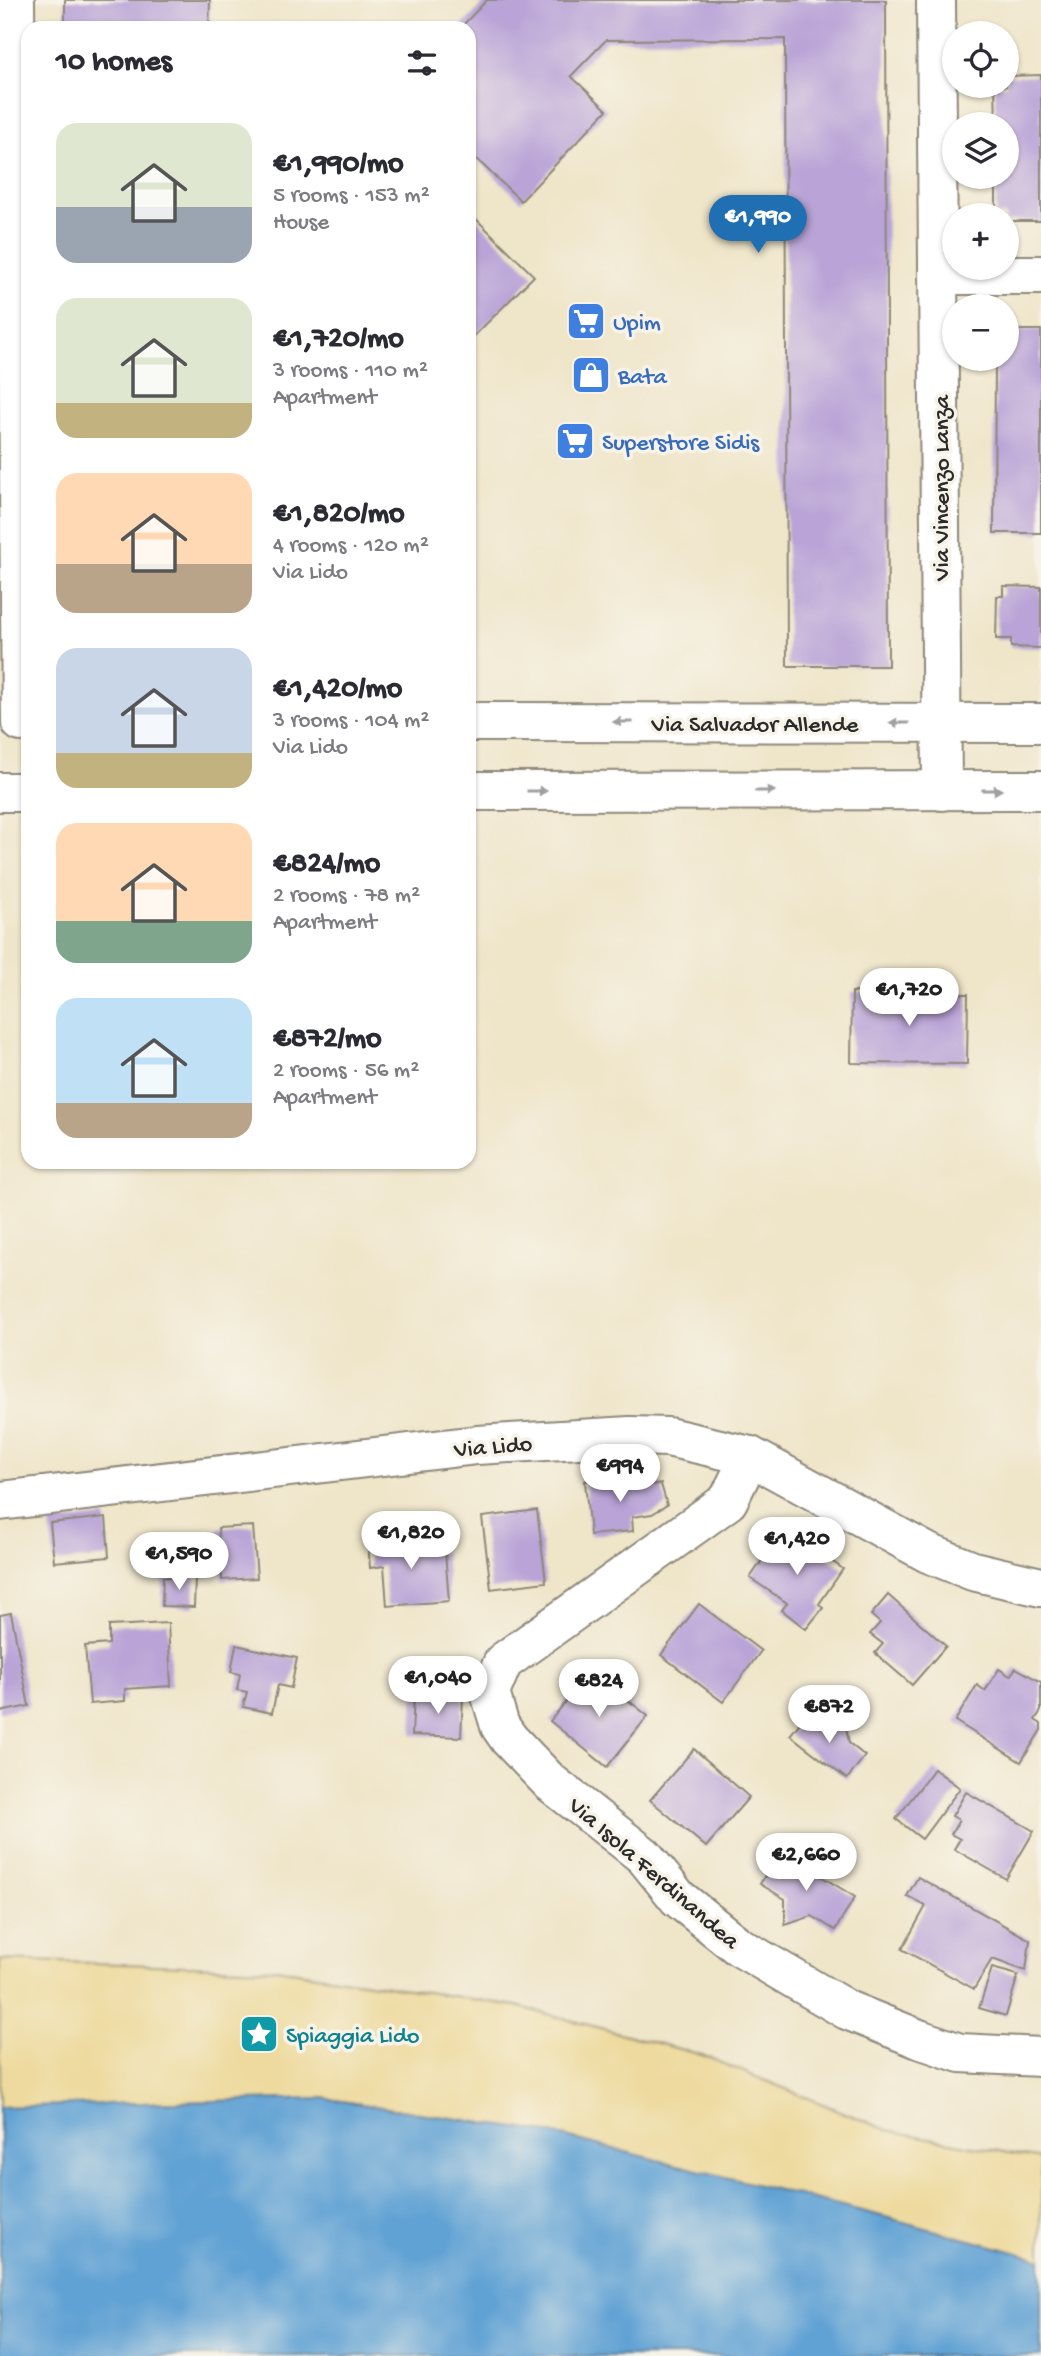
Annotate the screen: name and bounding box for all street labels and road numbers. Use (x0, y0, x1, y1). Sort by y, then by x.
street label: Via Vincenzo Lanza (929, 395, 958, 582)
street label: Via Salvador Allende (651, 712, 859, 741)
street label: Via Lido (452, 1431, 533, 1466)
street label: Via Isola Ferdinandea (560, 1792, 745, 1957)

